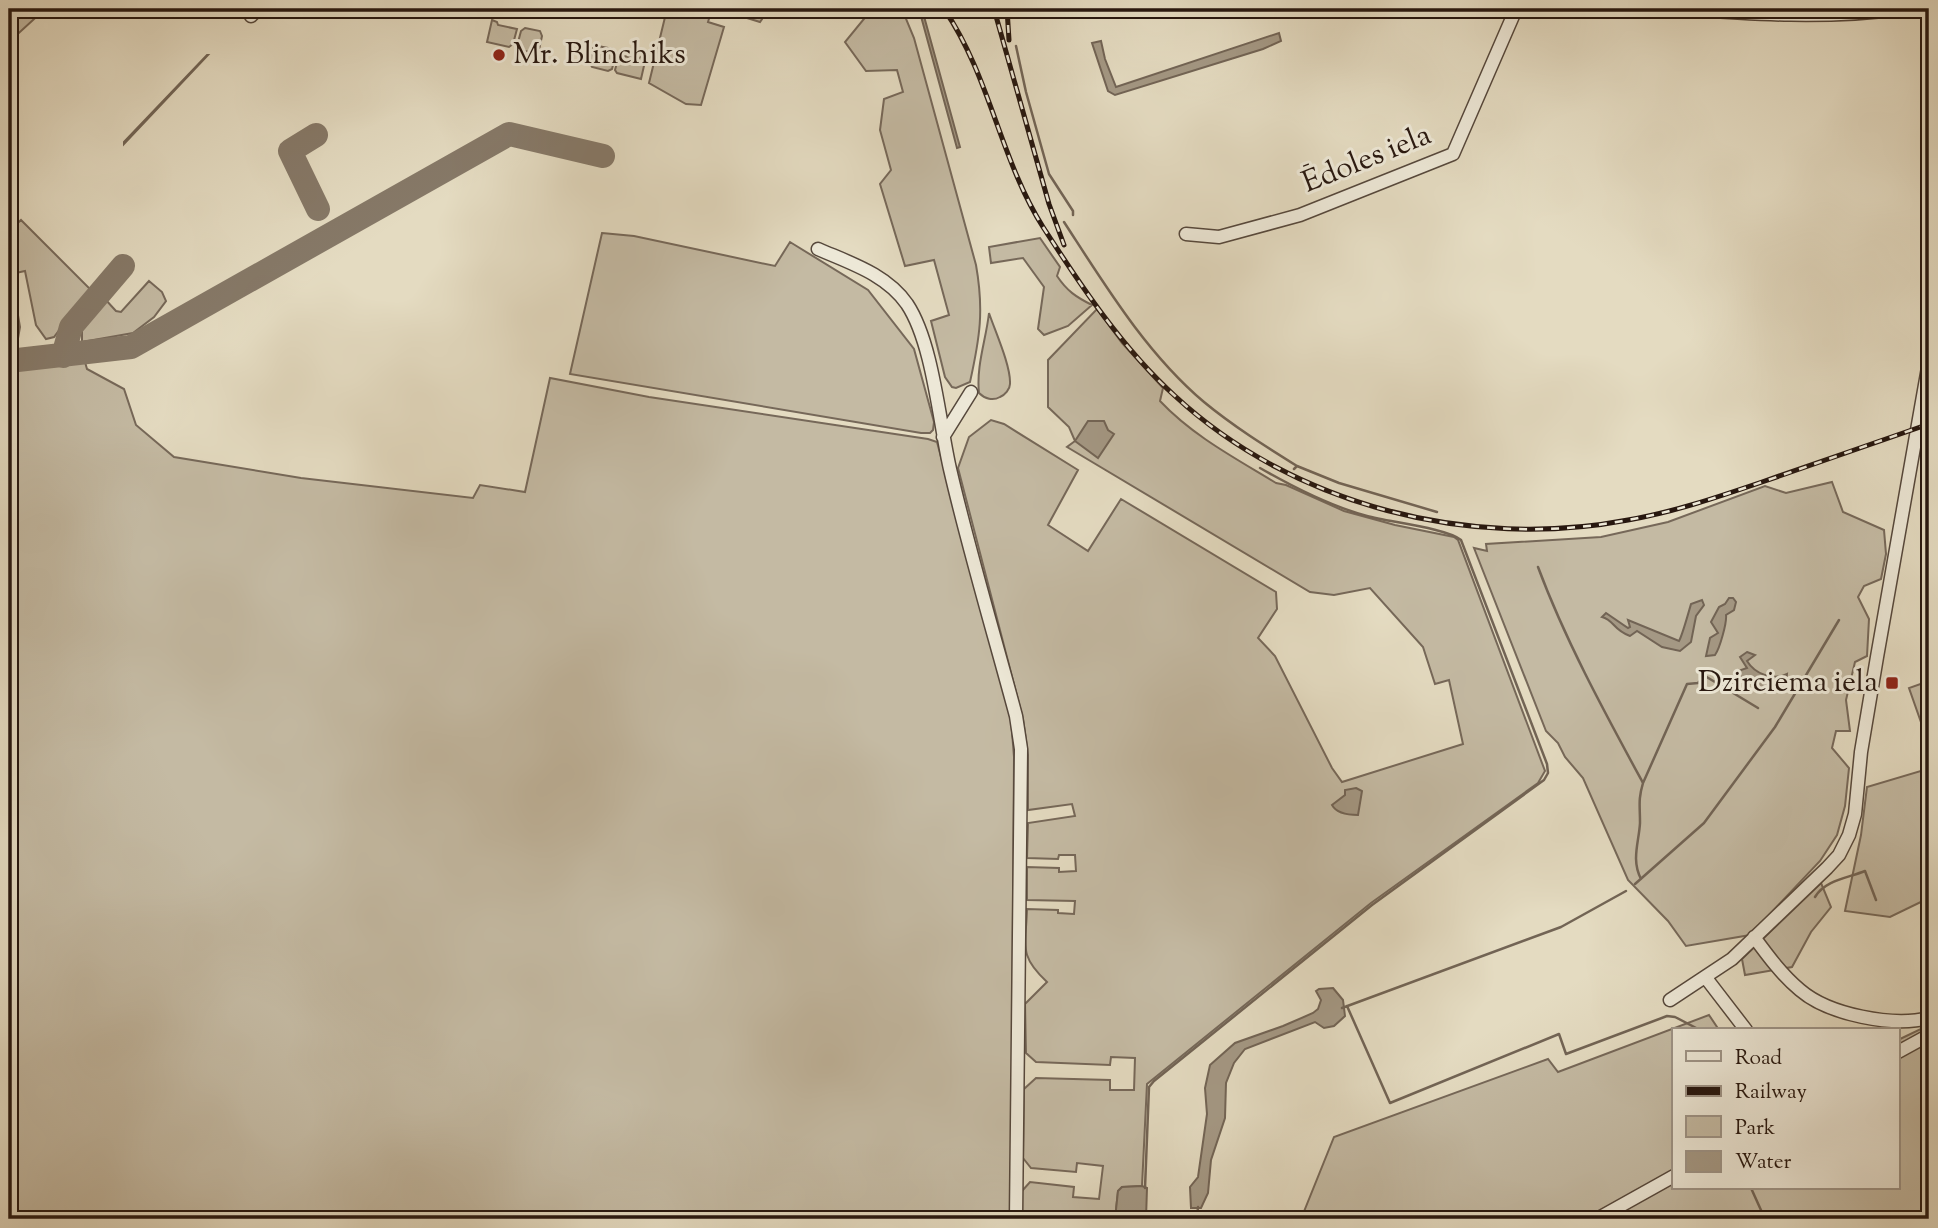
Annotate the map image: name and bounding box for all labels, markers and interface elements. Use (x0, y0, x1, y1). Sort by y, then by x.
place label: Mr. Blinchiks (513, 34, 686, 77)
marker: Mr. Blinchiks (491, 47, 507, 63)
street label: Ēdoles iela (1296, 115, 1438, 205)
place label: Dzirciema iela (1698, 662, 1878, 705)
marker: Dzirciema iela (1884, 675, 1900, 691)
legend (1672, 1028, 1899, 1190)
text: Road (1735, 1044, 1782, 1074)
text: Railway (1735, 1078, 1807, 1108)
text: Park (1735, 1114, 1776, 1144)
text: Water (1735, 1148, 1792, 1178)

